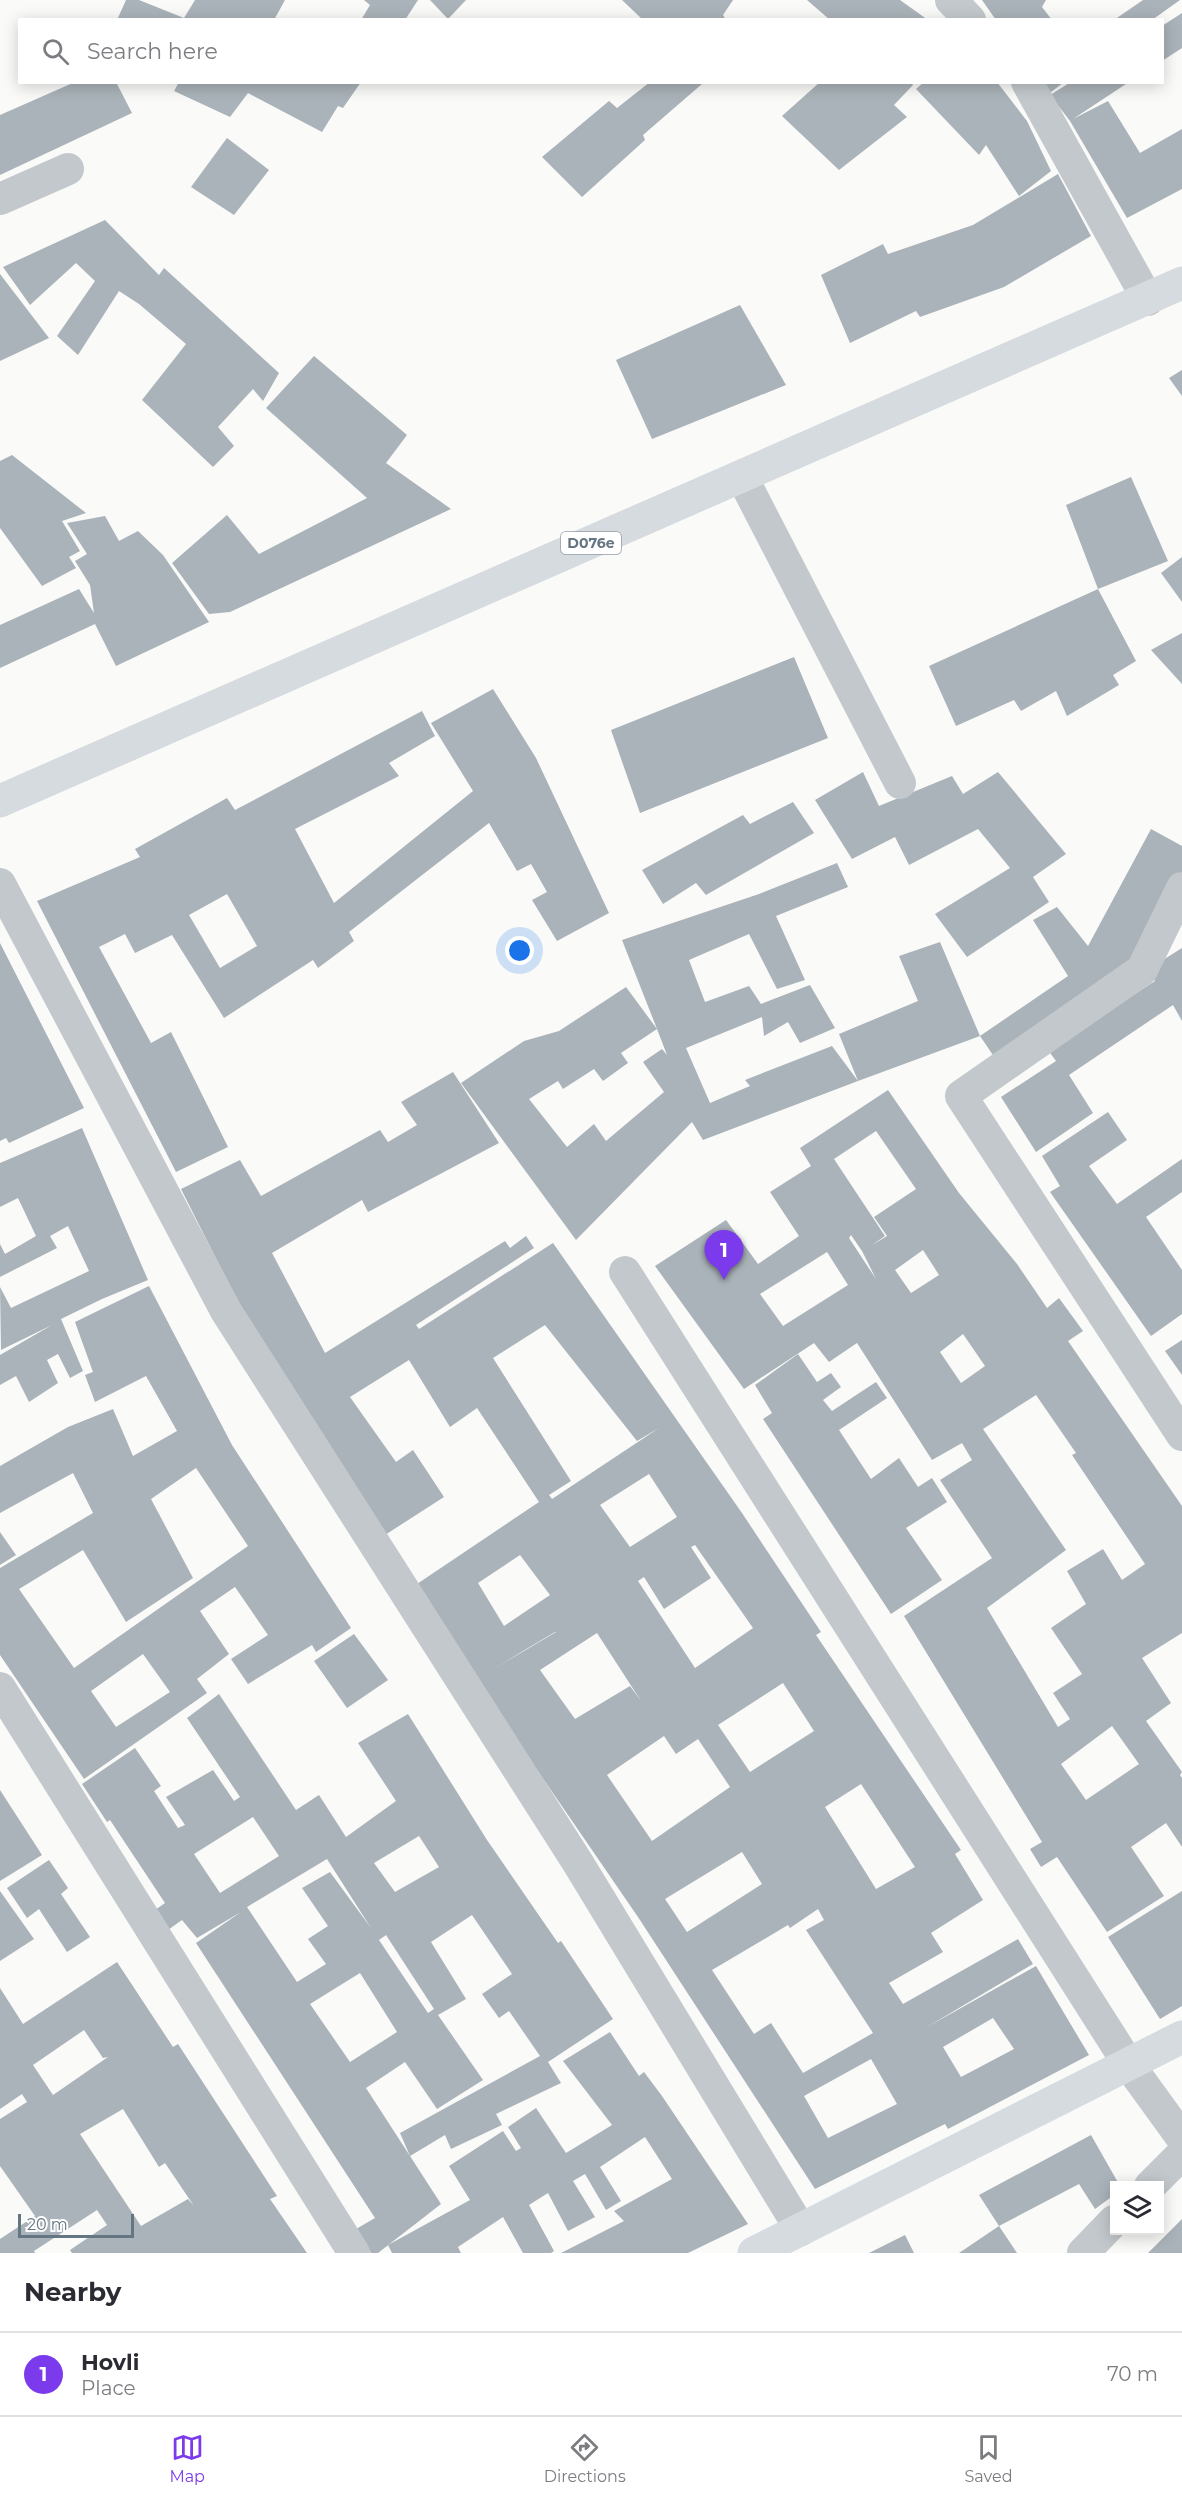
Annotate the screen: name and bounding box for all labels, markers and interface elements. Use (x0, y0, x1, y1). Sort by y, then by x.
search box (18, 18, 1164, 84)
icon: search (39, 35, 72, 68)
text: Search here (87, 38, 218, 65)
road number: D076e (561, 532, 621, 554)
your location (505, 936, 534, 965)
pin: 1 (704, 1230, 744, 1280)
map controls (1110, 2181, 1164, 2235)
button: layers (1110, 2181, 1164, 2235)
scale bar (18, 2211, 134, 2238)
text: 20 m (27, 2215, 68, 2234)
text: Nearby (24, 2276, 121, 2308)
text: Hovli (81, 2349, 139, 2376)
text: 1 (40, 2362, 47, 2386)
text: 70 m (1107, 2362, 1158, 2386)
text: Place (81, 2376, 136, 2400)
tab: Map (169, 2431, 205, 2486)
tab: Directions (544, 2431, 626, 2486)
tab: Saved (965, 2431, 1013, 2486)

